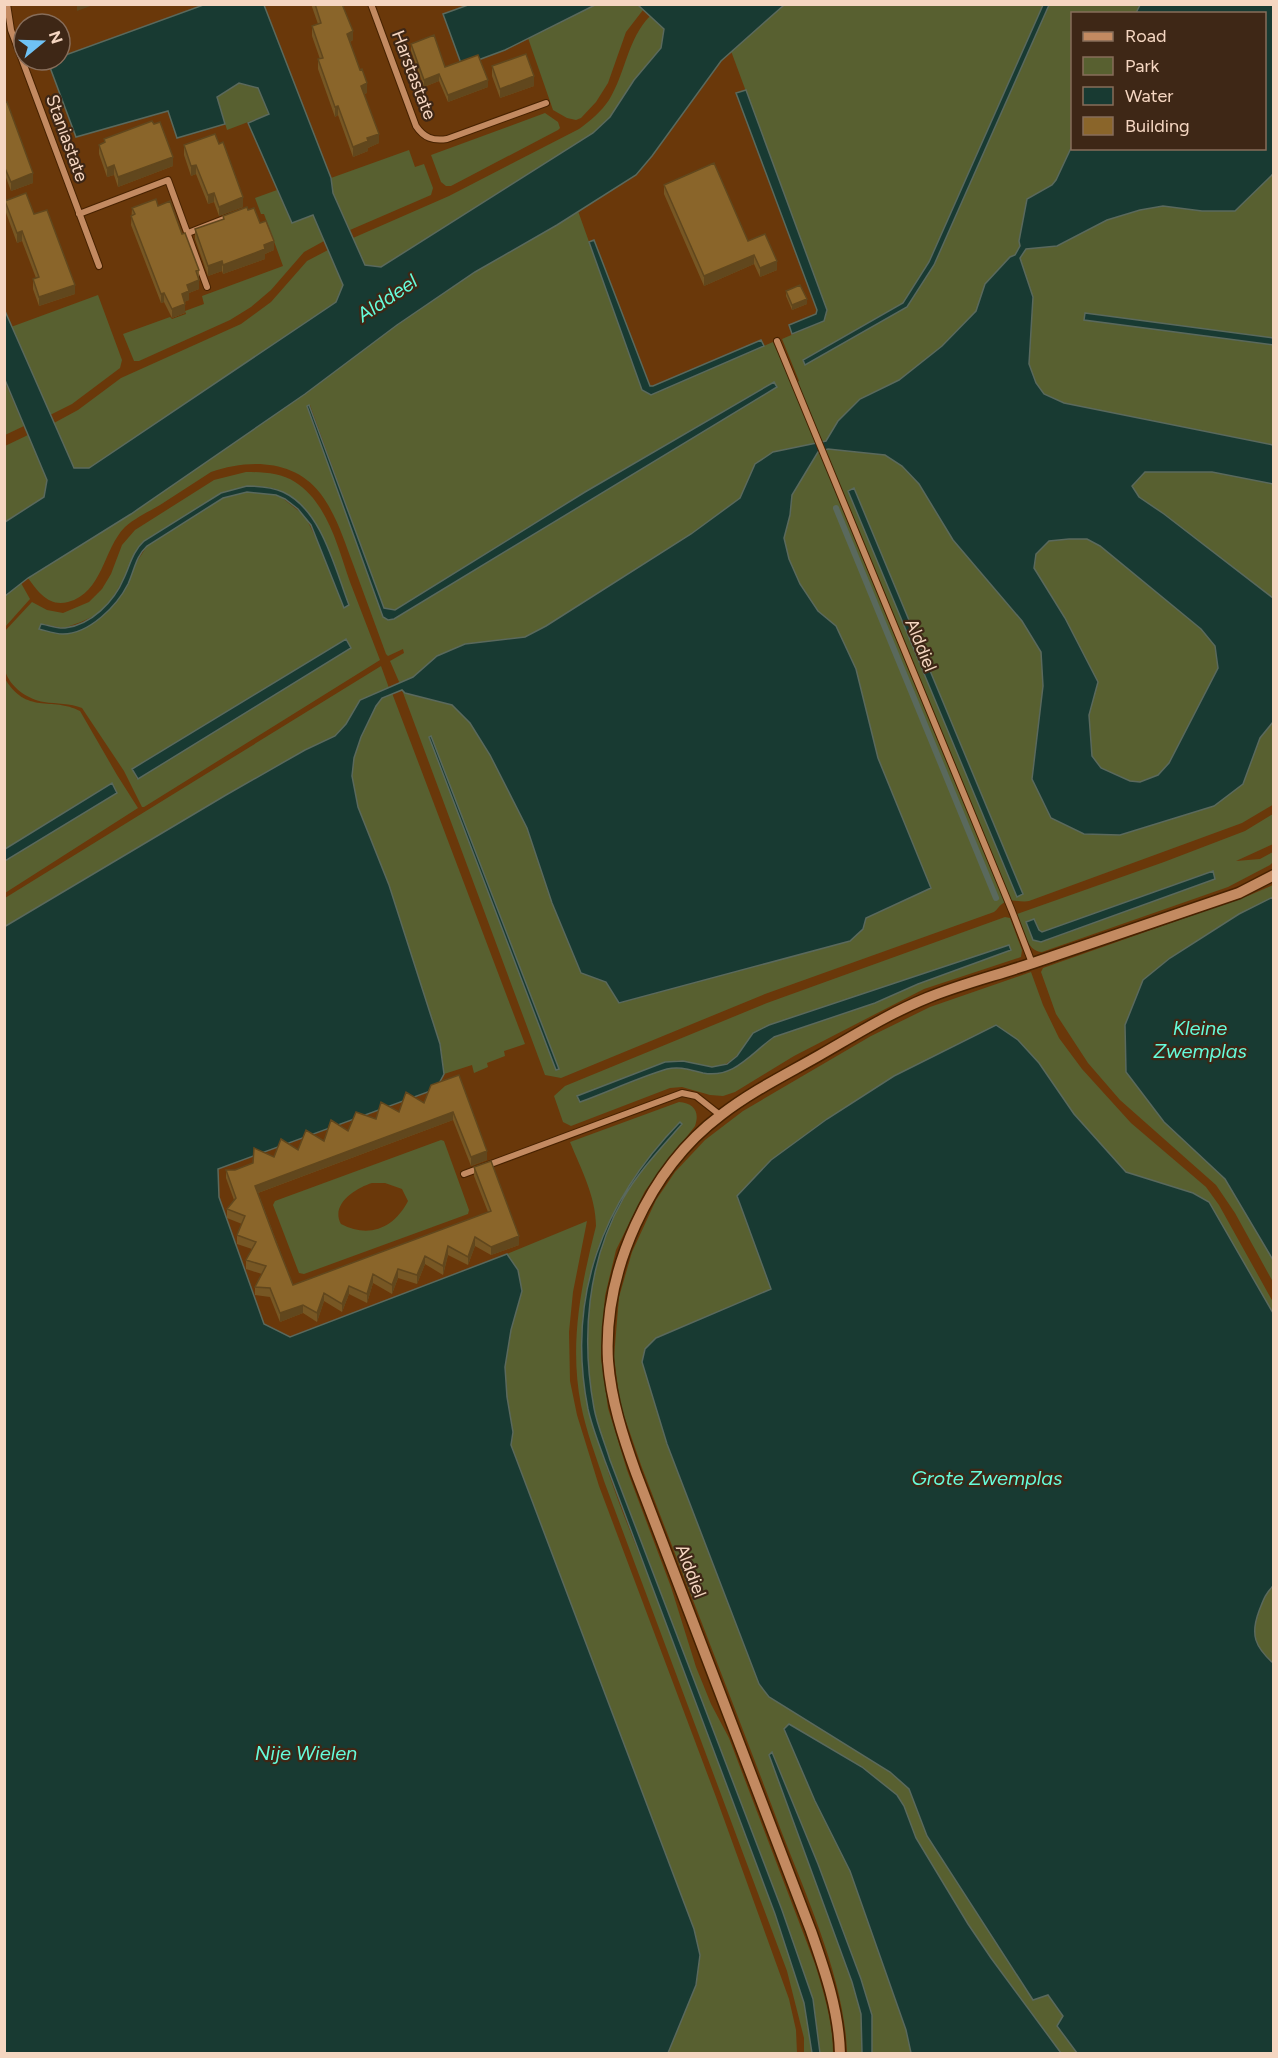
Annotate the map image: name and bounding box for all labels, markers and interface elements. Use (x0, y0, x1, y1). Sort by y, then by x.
north arrow (12, 12, 72, 72)
legend (1071, 12, 1266, 150)
text: Road (1125, 25, 1166, 47)
street label: Harstastate (387, 27, 441, 123)
text: N (45, 28, 67, 46)
text: Park (1125, 55, 1160, 77)
text: Water (1125, 85, 1173, 107)
street label: Staniastate (41, 91, 93, 185)
text: Building (1125, 115, 1190, 137)
water label: Alddeel (351, 269, 422, 327)
street label: Alddiel (900, 615, 942, 675)
water label: Kleine Zwemplas (1153, 1016, 1247, 1063)
water label: Grote Zwemplas (912, 1466, 1063, 1490)
street label: Alddiel (671, 1541, 711, 1601)
water label: Nije Wielen (255, 1741, 357, 1765)

